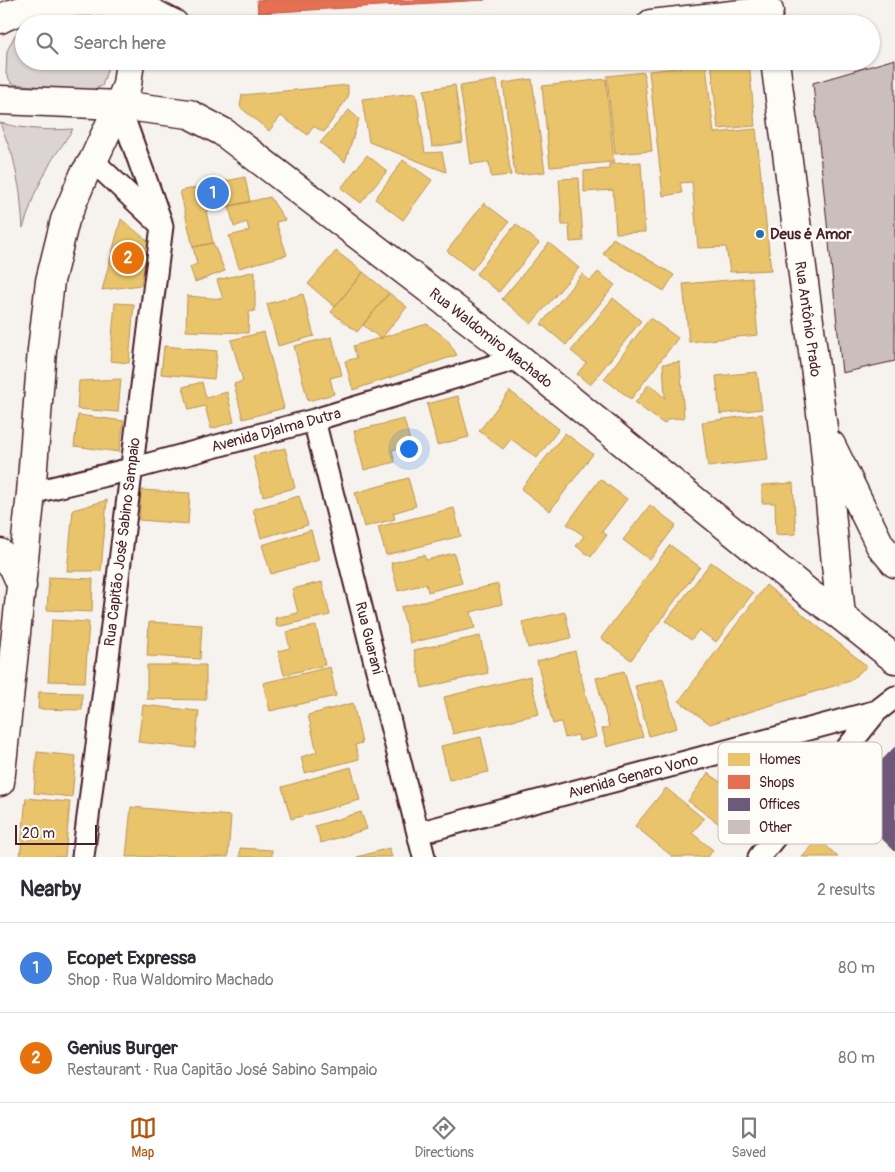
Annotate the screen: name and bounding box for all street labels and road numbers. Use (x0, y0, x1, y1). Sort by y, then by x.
street label: Rua Antônio Prado (790, 260, 825, 378)
street label: Rua Waldomiro Machado (425, 284, 556, 392)
street label: Avenida Djalma Dutra (209, 404, 343, 457)
street label: Rua Capitão José Sabino Sampaio (100, 437, 145, 648)
street label: Rua Guarani (350, 600, 387, 677)
street label: Avenida Genaro Vono (566, 750, 700, 803)

